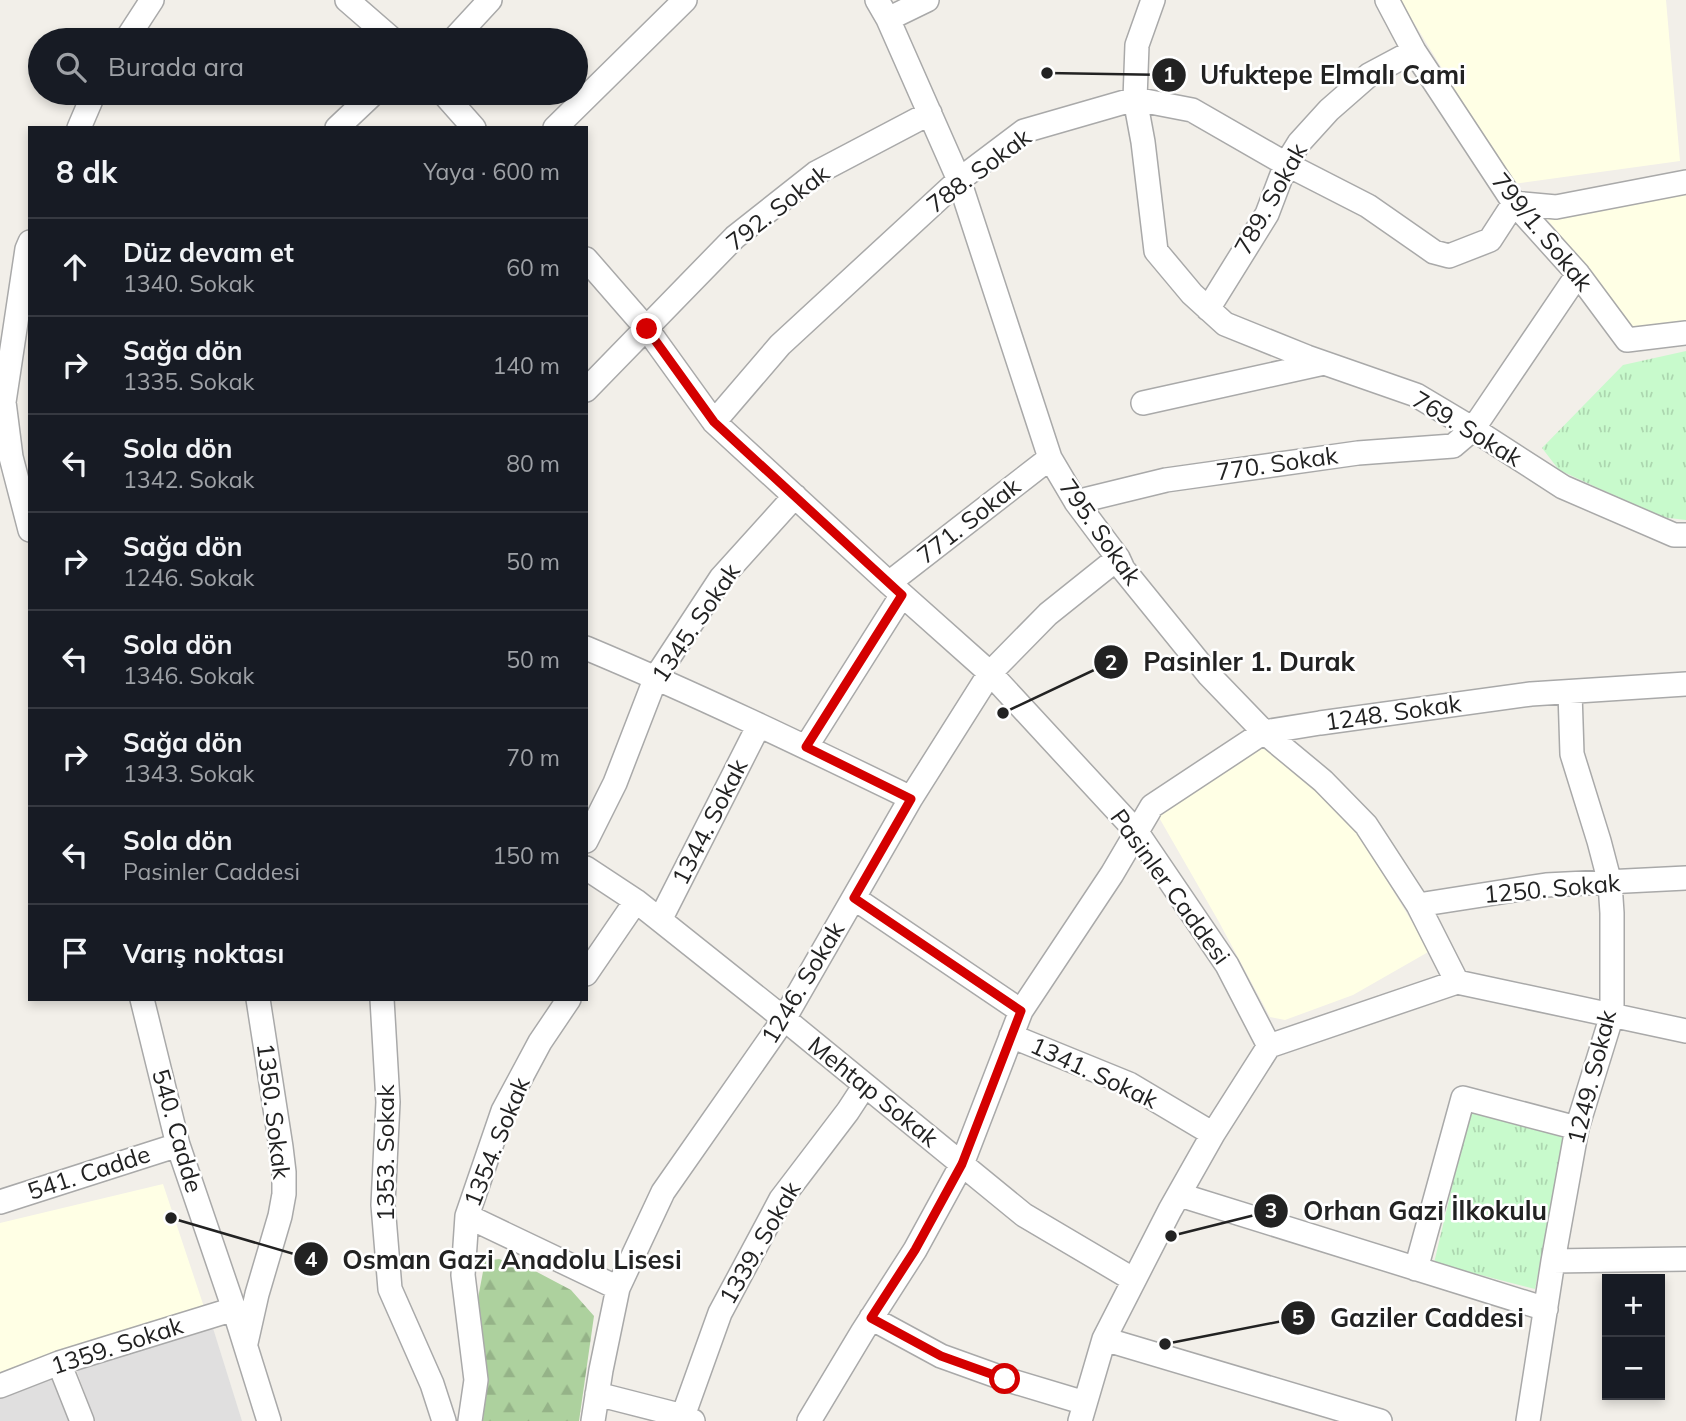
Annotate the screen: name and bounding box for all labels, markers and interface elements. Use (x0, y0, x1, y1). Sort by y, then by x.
search box (28, 28, 588, 105)
icon: search (52, 48, 90, 86)
text: Burada ara (108, 50, 244, 83)
callout: Ufuktepe Elmalı Cami (1151, 51, 1480, 98)
text: Ufuktepe Elmalı Cami (1200, 58, 1466, 91)
text: 1 (1163, 61, 1175, 87)
street label: 788. Sokak (920, 121, 1037, 219)
street label: 789. Sokak (1227, 137, 1313, 259)
text: 8 dk (56, 153, 117, 191)
text: Yaya · 600 m (423, 157, 560, 186)
street label: 792. Sokak (720, 157, 835, 257)
street label: 799/1. Sokak (1486, 166, 1600, 297)
text: Düz devam et (123, 236, 294, 269)
icon: ahead (56, 248, 94, 286)
text: 60 m (506, 253, 560, 282)
text: 1340. Sokak (123, 269, 254, 298)
route end (631, 313, 662, 344)
text: Sağa dön (123, 334, 243, 367)
icon: right (56, 346, 94, 384)
text: 140 m (492, 351, 560, 380)
text: 1335. Sokak (123, 367, 254, 396)
street label: 769. Sokak (1407, 384, 1528, 473)
text: Sola dön (123, 432, 232, 465)
street label: 770. Sokak (1214, 440, 1340, 486)
icon: left (56, 444, 94, 482)
text: 80 m (506, 449, 560, 478)
text: 1342. Sokak (123, 465, 254, 494)
street label: 771. Sokak (911, 470, 1026, 570)
street label: 795. Sokak (1053, 473, 1149, 591)
text: Sağa dön (123, 530, 243, 563)
icon: right (56, 542, 94, 580)
text: 50 m (506, 547, 560, 576)
street label: 1345. Sokak (644, 557, 746, 688)
text: 1246. Sokak (123, 563, 254, 592)
text: Sola dön (123, 628, 232, 661)
callout: Pasinler 1. Durak (1094, 639, 1368, 686)
icon: left (56, 640, 94, 678)
text: 50 m (506, 645, 560, 674)
text: Pasinler 1. Durak (1143, 645, 1356, 678)
text: 2 (1105, 649, 1117, 675)
text: 1346. Sokak (123, 661, 254, 690)
street label: 1248. Sokak (1323, 688, 1463, 736)
text: Sağa dön (123, 726, 243, 759)
icon: right (56, 738, 94, 776)
text: 70 m (506, 743, 560, 772)
street label: 1344. Sokak (665, 753, 754, 889)
text: 1343. Sokak (123, 759, 254, 788)
street label: Pasinler Caddesi (1104, 803, 1237, 970)
text: Sola dön (123, 824, 232, 857)
icon: left (56, 836, 94, 874)
text: 150 m (492, 841, 560, 870)
text: Pasinler Caddesi (123, 857, 300, 886)
street label: 1250. Sokak (1482, 867, 1622, 909)
street label: 1246. Sokak (754, 916, 851, 1049)
icon: arrive (56, 934, 94, 972)
text: Varış noktası (123, 937, 284, 970)
street label: 1249. Sokak (1560, 1006, 1622, 1147)
street label: Mehtap Sokak (802, 1030, 945, 1153)
street label: 1341. Sokak (1026, 1030, 1163, 1115)
street label: 1350. Sokak (251, 1041, 297, 1181)
street label: 540. Cadde (146, 1065, 210, 1196)
street label: 1354. Sokak (457, 1072, 536, 1211)
street label: 1353. Sokak (370, 1084, 400, 1222)
street label: 541. Cadde (24, 1138, 154, 1206)
street label: 1339. Sokak (712, 1175, 807, 1309)
callout: Orhan Gazi İlkokulu (1254, 1187, 1561, 1234)
text: Orhan Gazi İlkokulu (1303, 1194, 1547, 1227)
text: 3 (1265, 1197, 1277, 1223)
callout: Osman Gazi Anadolu Lisesi (293, 1236, 696, 1283)
text: Osman Gazi Anadolu Lisesi (342, 1243, 682, 1276)
text: 4 (305, 1246, 318, 1272)
map controls (1602, 1274, 1665, 1400)
button: + (1602, 1274, 1665, 1337)
callout: Gaziler Caddesi (1281, 1294, 1538, 1341)
text: Gaziler Caddesi (1330, 1301, 1524, 1334)
text: 5 (1292, 1304, 1304, 1330)
street label: 1359. Sokak (47, 1309, 187, 1380)
button: − (1602, 1337, 1665, 1400)
route start (989, 1363, 1020, 1394)

